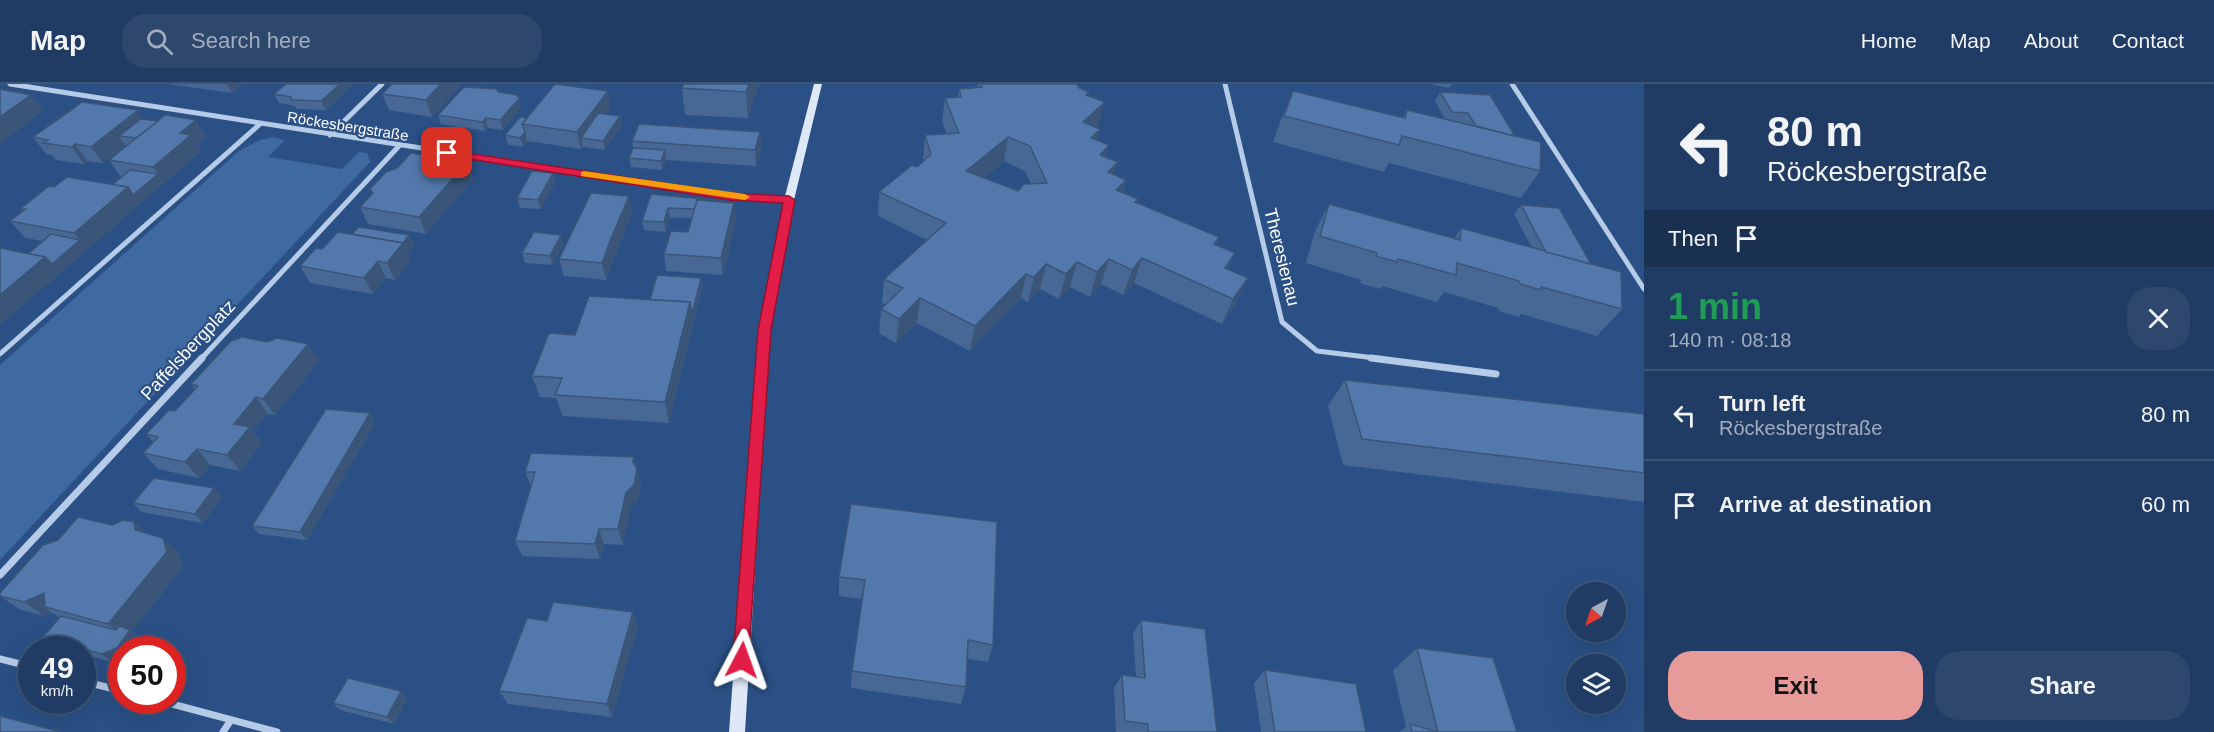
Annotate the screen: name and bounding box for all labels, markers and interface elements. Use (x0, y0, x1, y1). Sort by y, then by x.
search box (122, 14, 542, 68)
text: Map (30, 25, 86, 56)
icon: search (143, 25, 176, 58)
text: Search here (191, 28, 311, 53)
text: Home (1861, 29, 1917, 52)
text: Map (1950, 29, 1991, 52)
text: About (2024, 29, 2079, 52)
text: Contact (2112, 29, 2184, 52)
street label: Röckesbergstraße (286, 108, 410, 144)
icon: left (1668, 108, 1746, 186)
text: 80 m (1767, 108, 1863, 155)
pin (421, 127, 472, 178)
icon: arrive (430, 136, 463, 169)
text: Röckesbergstraße (1767, 157, 1988, 187)
street label: Theresienau (1260, 206, 1304, 308)
icon: arrive (1730, 222, 1763, 255)
text: Then (1668, 226, 1718, 251)
text: 1 min (1668, 286, 1762, 327)
button: close (2127, 287, 2190, 350)
street label: Paffelsbergplatz (137, 296, 239, 404)
text: 140 m · 08:18 (1668, 329, 1791, 351)
text: Turn left (1719, 391, 1805, 416)
icon: left (1668, 399, 1701, 432)
text: 80 m (2141, 402, 2190, 427)
text: Röckesbergstraße (1719, 417, 1882, 439)
icon: arrive (1668, 489, 1701, 522)
text: Arrive at destination (1719, 492, 1932, 517)
text: 60 m (2141, 492, 2190, 517)
north arrow (1566, 582, 1626, 642)
map controls (1566, 582, 1626, 714)
position arrow (710, 628, 774, 692)
speed limit sign: 50 (108, 636, 186, 714)
text: 49 (40, 651, 74, 684)
button: Exit (1668, 651, 1923, 720)
button: Share (1935, 651, 2190, 720)
button: layers (1566, 654, 1626, 714)
text: km/h (41, 682, 73, 699)

